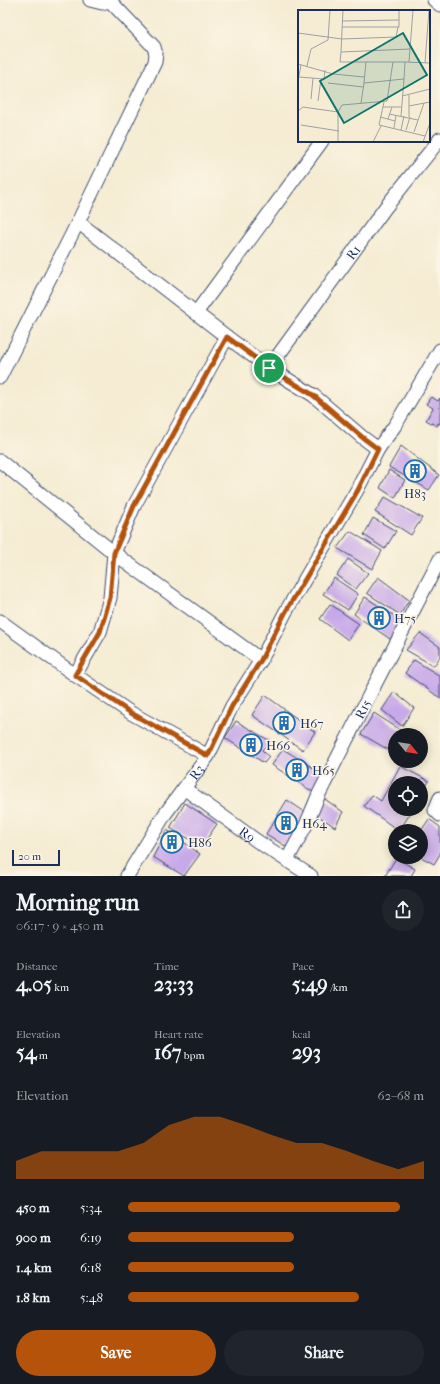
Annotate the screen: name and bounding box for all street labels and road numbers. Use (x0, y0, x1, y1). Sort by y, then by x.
street label: R1 (343, 242, 363, 262)
street label: R15 (351, 696, 374, 721)
street label: R3 (186, 762, 207, 782)
street label: R9 (236, 823, 259, 845)

